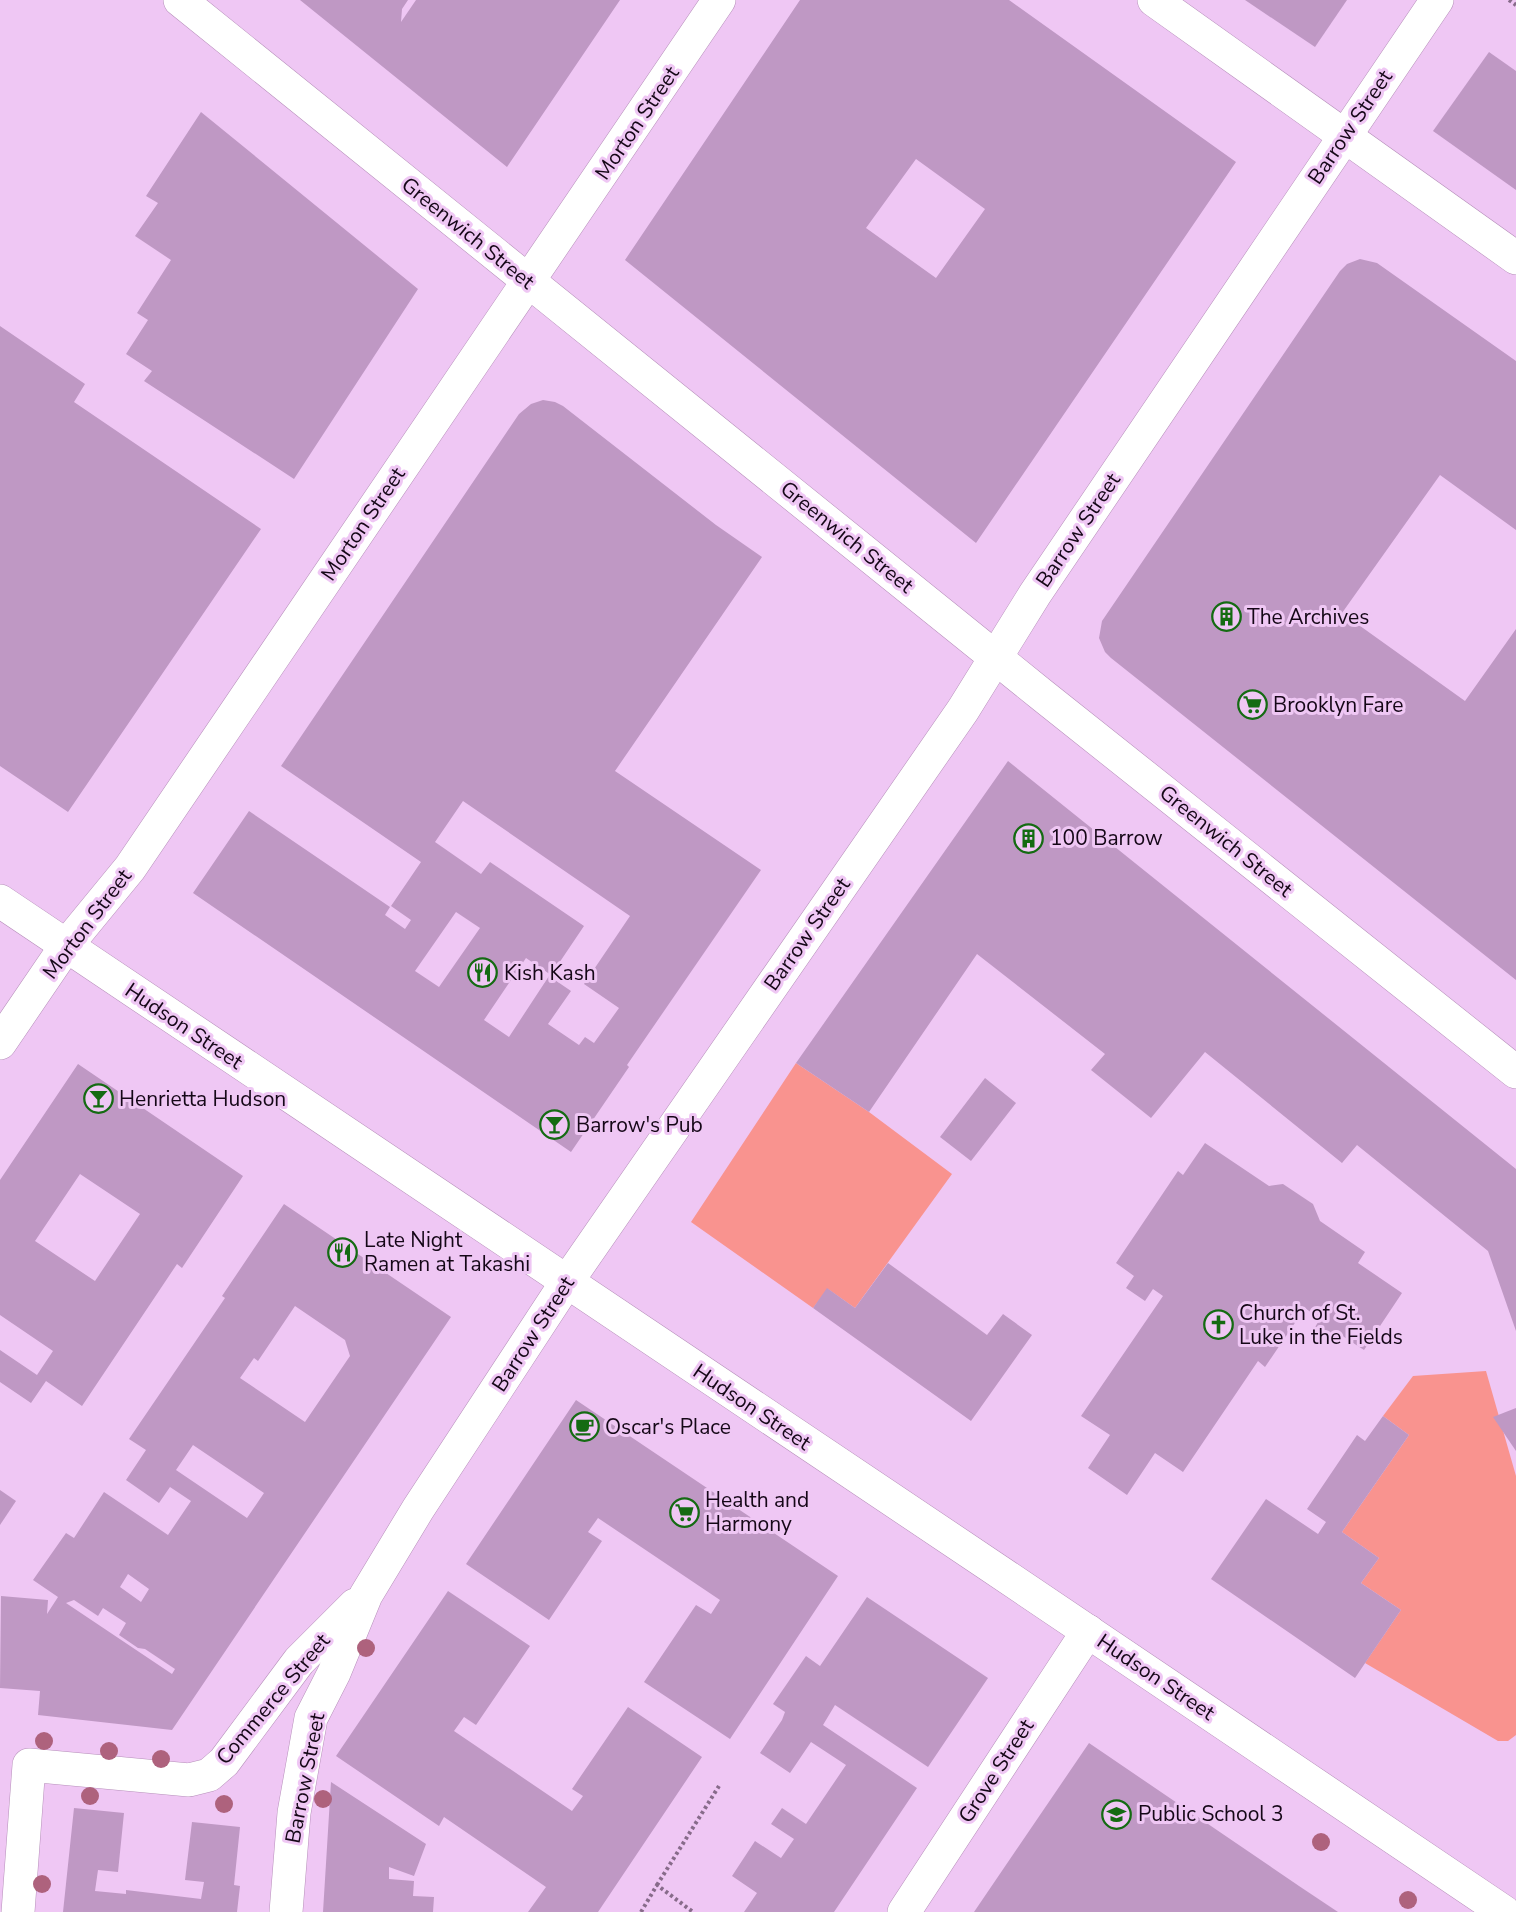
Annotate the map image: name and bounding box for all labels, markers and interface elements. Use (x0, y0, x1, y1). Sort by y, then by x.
street label: Morton Street (589, 60, 686, 185)
street label: Barrow Street (1301, 64, 1399, 190)
street label: Greenwich Street (396, 171, 541, 296)
street label: Morton Street (315, 461, 412, 586)
street label: Barrow Street (1029, 467, 1127, 593)
street label: Greenwich Street (775, 475, 920, 600)
building icon: The Archives (1210, 601, 1242, 633)
place label: The Archives (1247, 603, 1369, 631)
supermarket icon: Brooklyn Fare (1236, 689, 1268, 721)
place label: Brooklyn Fare (1273, 691, 1403, 719)
street label: Greenwich Street (1154, 779, 1299, 904)
building icon: 100 Barrow (1013, 822, 1045, 854)
place label: 100 Barrow (1050, 824, 1163, 852)
street label: Morton Street (36, 863, 138, 985)
street label: Barrow Street (758, 871, 857, 996)
restaurant icon: Kish Kash (467, 957, 499, 989)
place label: Kish Kash (504, 959, 596, 987)
street label: Hudson Street (120, 976, 249, 1076)
bar icon: Henrietta Hudson (82, 1083, 114, 1115)
place label: Henrietta Hudson (119, 1085, 286, 1113)
bar icon: Barrow's Pub (539, 1109, 571, 1141)
place label: Barrow's Pub (576, 1111, 703, 1139)
place label: Late Night Ramen at Takashi (364, 1226, 530, 1278)
restaurant icon: Late Night Ramen at Takashi (327, 1236, 359, 1268)
street label: Barrow Street (485, 1270, 581, 1397)
place label: Church of St. Luke in the Fields (1239, 1299, 1403, 1351)
church icon: Church of St. Luke in the Fields (1202, 1309, 1234, 1341)
street label: Hudson Street (688, 1357, 817, 1457)
cafe icon: Oscar's Place (568, 1411, 600, 1443)
place label: Oscar's Place (605, 1413, 731, 1441)
place label: Health and Harmony (705, 1486, 809, 1538)
supermarket icon: Health and Harmony (668, 1496, 700, 1528)
street label: Commerce Street (210, 1627, 337, 1770)
street label: Hudson Street (1092, 1627, 1221, 1727)
street label: Barrow Street (279, 1710, 331, 1846)
street label: Grove Street (952, 1713, 1040, 1828)
school or university icon: Public School 3 (1101, 1798, 1133, 1830)
place label: Public School 3 (1138, 1800, 1284, 1828)

